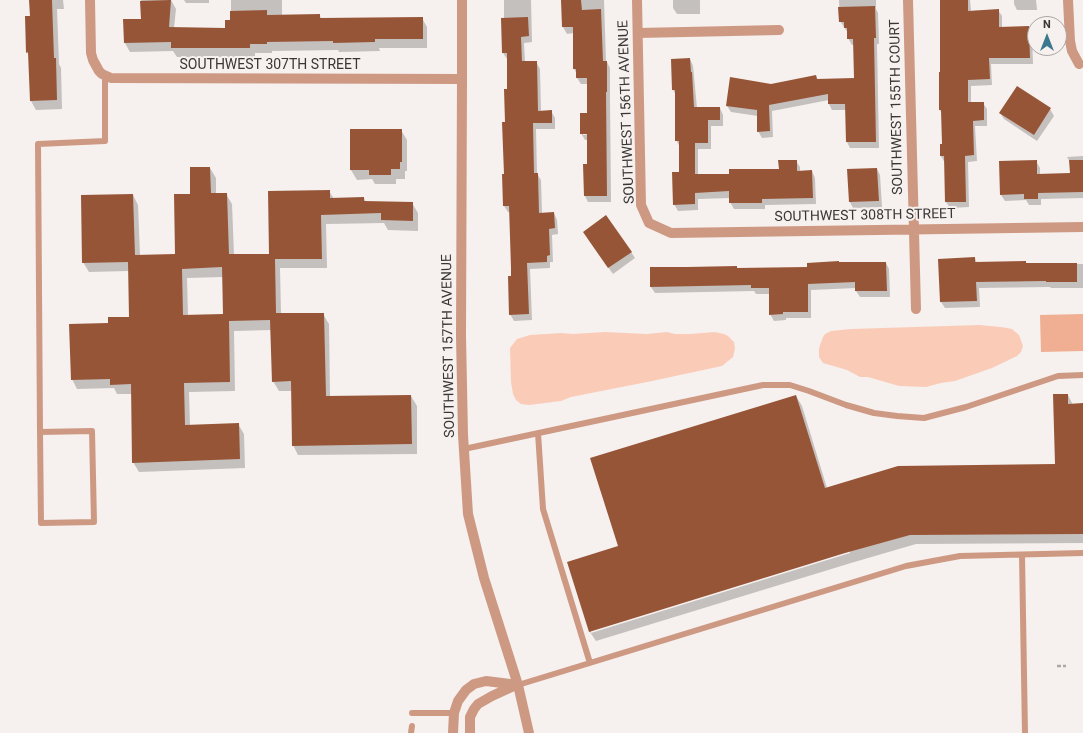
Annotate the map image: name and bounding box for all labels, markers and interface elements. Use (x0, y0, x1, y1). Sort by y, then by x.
north arrow (1027, 16, 1067, 56)
text: N (1043, 18, 1051, 31)
street label: SOUTHWEST 155TH COURT (887, 19, 907, 195)
street label: SOUTHWEST 156TH AVENUE (615, 20, 639, 204)
street label: SOUTHWEST 307TH STREET (180, 57, 360, 73)
street label: SOUTHWEST 308TH STREET (774, 206, 956, 226)
street label: SOUTHWEST 157TH AVENUE (439, 254, 459, 438)

